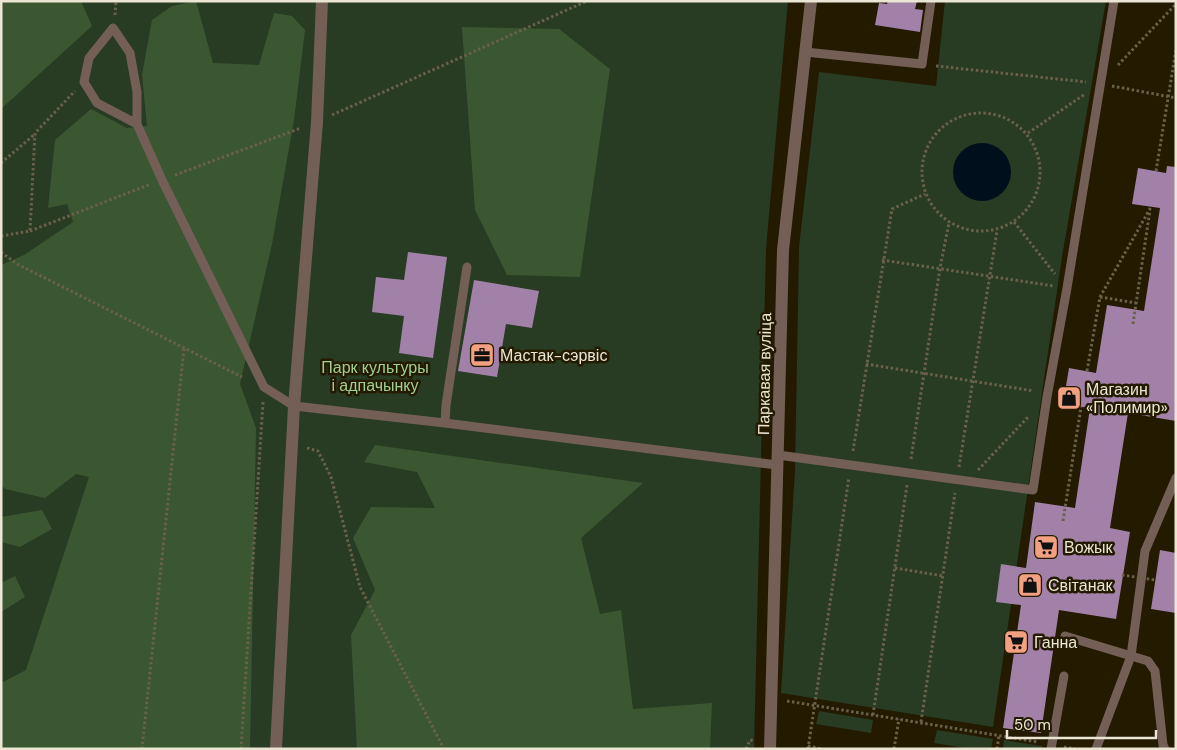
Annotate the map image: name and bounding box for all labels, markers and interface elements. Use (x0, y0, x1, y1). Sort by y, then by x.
street label: Паркавая вуліца (753, 313, 776, 435)
office icon: Мастак-сэрвіс (469, 342, 495, 368)
place label: Мастак-сэрвіс (500, 345, 607, 366)
park label: Парк культуры і адпачынку (321, 357, 429, 396)
place label: Магазин «Полимир» (1086, 379, 1168, 418)
shop icon: Магазин «Полимир» (1056, 385, 1082, 411)
supermarket icon: Вожык (1033, 534, 1059, 560)
place label: Вожык (1064, 537, 1114, 558)
shop icon: Світанак (1017, 572, 1043, 598)
place label: Світанак (1048, 575, 1113, 596)
supermarket icon: Ганна (1003, 629, 1029, 655)
place label: Ганна (1034, 632, 1077, 653)
scale bar (1007, 708, 1156, 740)
text: 50 m (1014, 715, 1051, 735)

